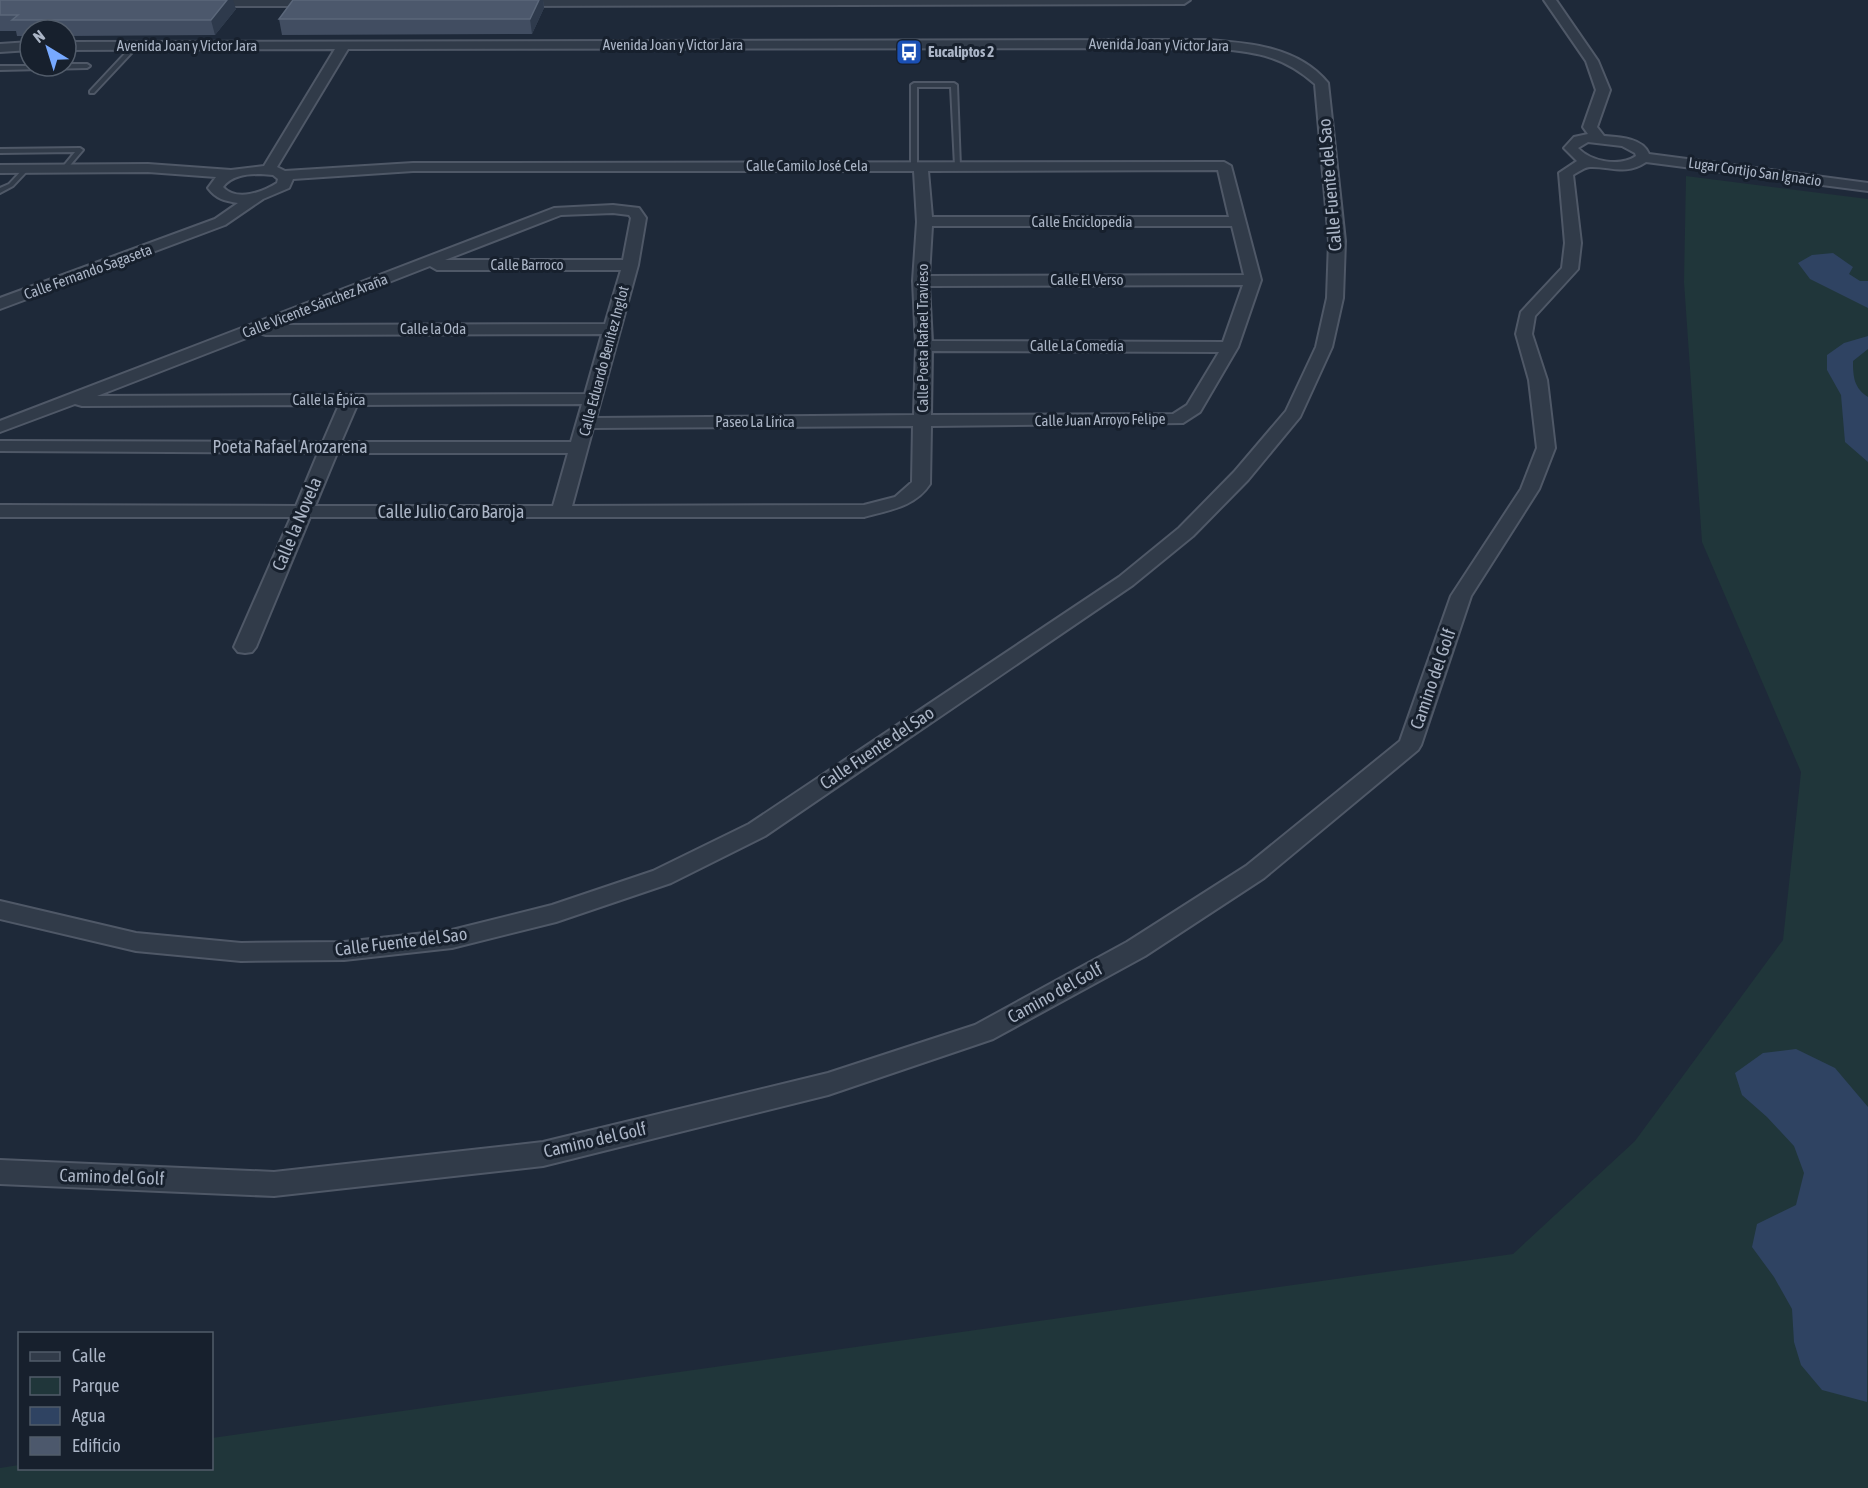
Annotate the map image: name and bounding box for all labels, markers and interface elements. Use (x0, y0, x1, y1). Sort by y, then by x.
north arrow (18, 18, 78, 78)
text: N (29, 26, 48, 46)
street label: Avenida Joan y Victor Jara (1089, 35, 1229, 54)
street label: Avenida Joan y Victor Jara (603, 36, 743, 53)
street label: Avenida Joan y Victor Jara (117, 37, 257, 54)
bus stop icon: Eucaliptos 2 (894, 37, 924, 67)
place label: Eucaliptos 2 (928, 43, 994, 60)
street label: Calle Fuente del Sao (1313, 118, 1346, 252)
street label: Lugar Cortijo San Ignacio (1687, 154, 1823, 189)
street label: Calle Camilo José Cela (746, 157, 868, 174)
street label: Calle Enciclopedia (1032, 213, 1132, 230)
street label: Calle Fernando Sagaseta (22, 240, 154, 303)
street label: Calle Barroco (491, 256, 563, 273)
street label: Calle Poeta Rafael Travieso (914, 264, 931, 412)
street label: Calle Vicente Sánchez Araña (240, 270, 390, 341)
street label: Calle El Verso (1050, 271, 1124, 288)
street label: Calle Eduardo Benítez Inglot (575, 284, 632, 438)
street label: Calle la Oda (400, 320, 466, 337)
street label: Calle La Comedia (1030, 337, 1124, 354)
street label: Calle la Épica (293, 391, 365, 408)
street label: Calle Juan Arroyo Felipe (1034, 410, 1166, 429)
street label: Paseo La Lírica (715, 413, 795, 430)
street label: Poeta Rafael Arozarena (212, 436, 368, 457)
street label: Calle la Novela (267, 474, 326, 574)
street label: Calle Julio Caro Baroja (378, 501, 524, 522)
street label: Camino del Golf (1406, 626, 1460, 732)
street label: Calle Fuente del Sao (816, 702, 938, 794)
street label: Calle Fuente del Sao (334, 923, 468, 960)
street label: Camino del Golf (1004, 958, 1106, 1027)
street label: Camino del Golf (541, 1117, 648, 1162)
street label: Camino del Golf (59, 1164, 165, 1189)
legend (18, 1332, 213, 1470)
text: Calle (72, 1345, 106, 1366)
text: Parque (72, 1375, 120, 1396)
text: Agua (72, 1405, 106, 1426)
text: Edificio (72, 1435, 121, 1456)

